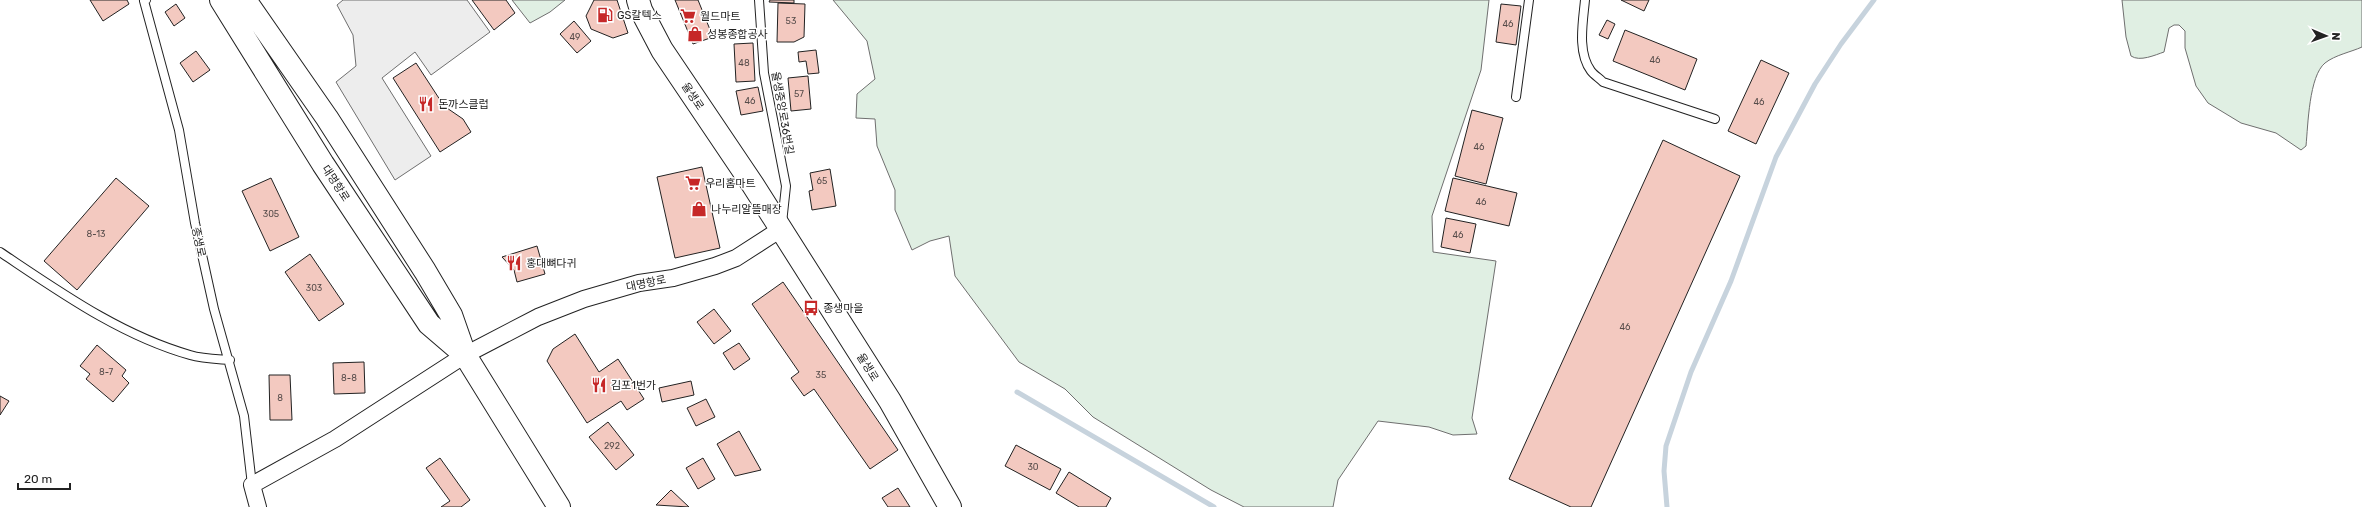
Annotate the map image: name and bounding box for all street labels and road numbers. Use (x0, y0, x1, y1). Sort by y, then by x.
street label: 율생중앙로36번길 (769, 71, 796, 156)
street label: 율생로 (679, 80, 706, 113)
street label: 대명항로 (319, 163, 352, 204)
street label: 종생로 (189, 226, 208, 258)
street label: 대명항로 (625, 273, 667, 294)
street label: 율생로 (854, 351, 881, 384)

